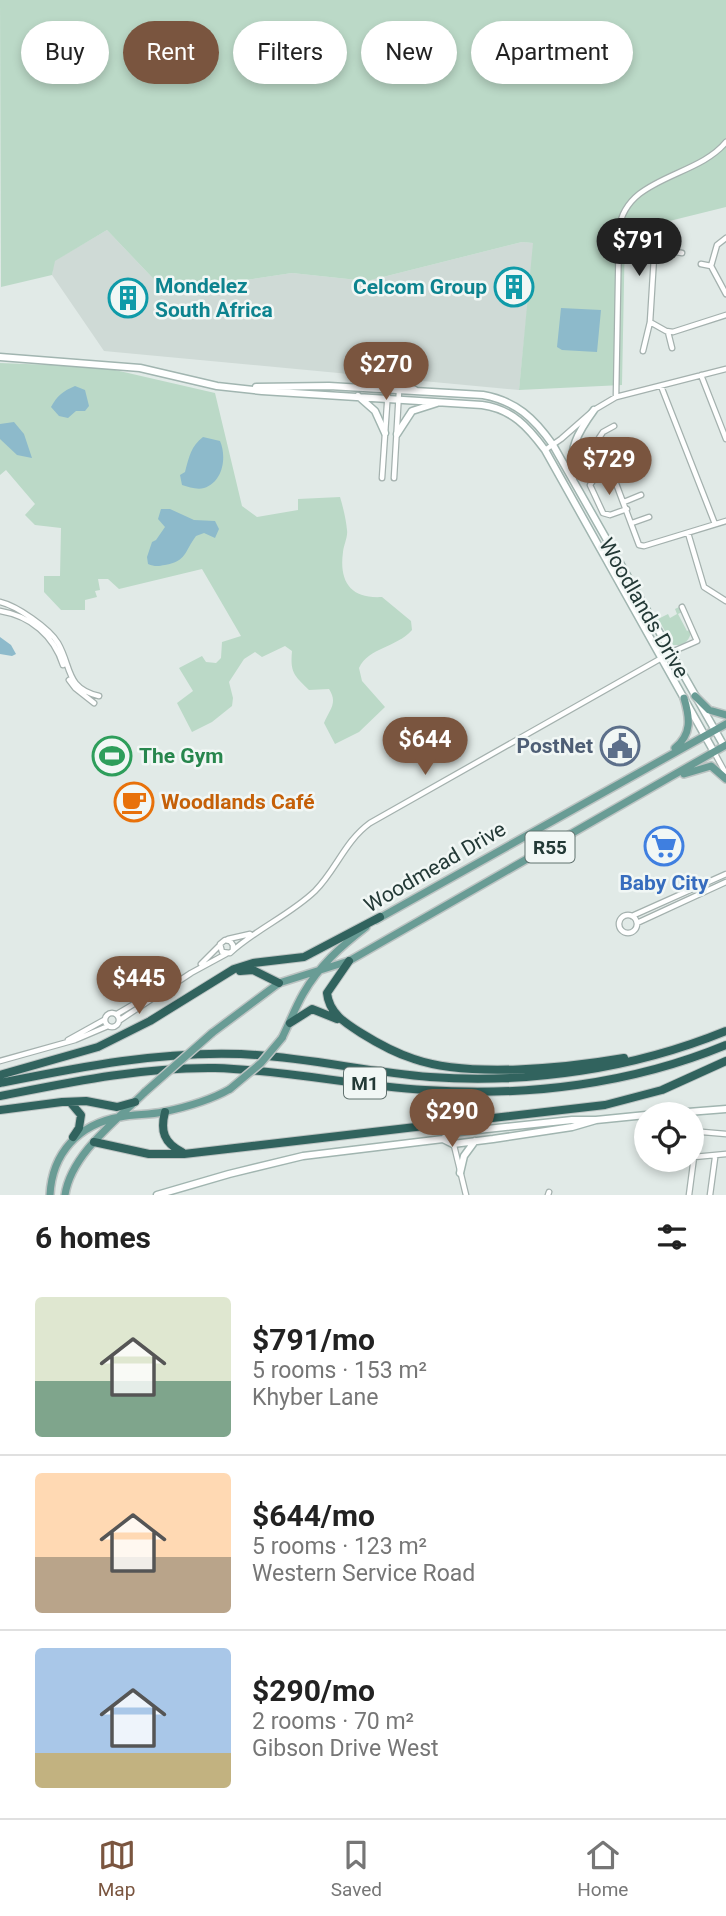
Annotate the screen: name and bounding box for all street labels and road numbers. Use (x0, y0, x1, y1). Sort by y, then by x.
street label: Woodlands Drive (594, 534, 694, 682)
street label: Woodmead Drive (360, 817, 510, 917)
road number: R55 (526, 832, 574, 862)
road number: M1 (344, 1068, 386, 1098)

